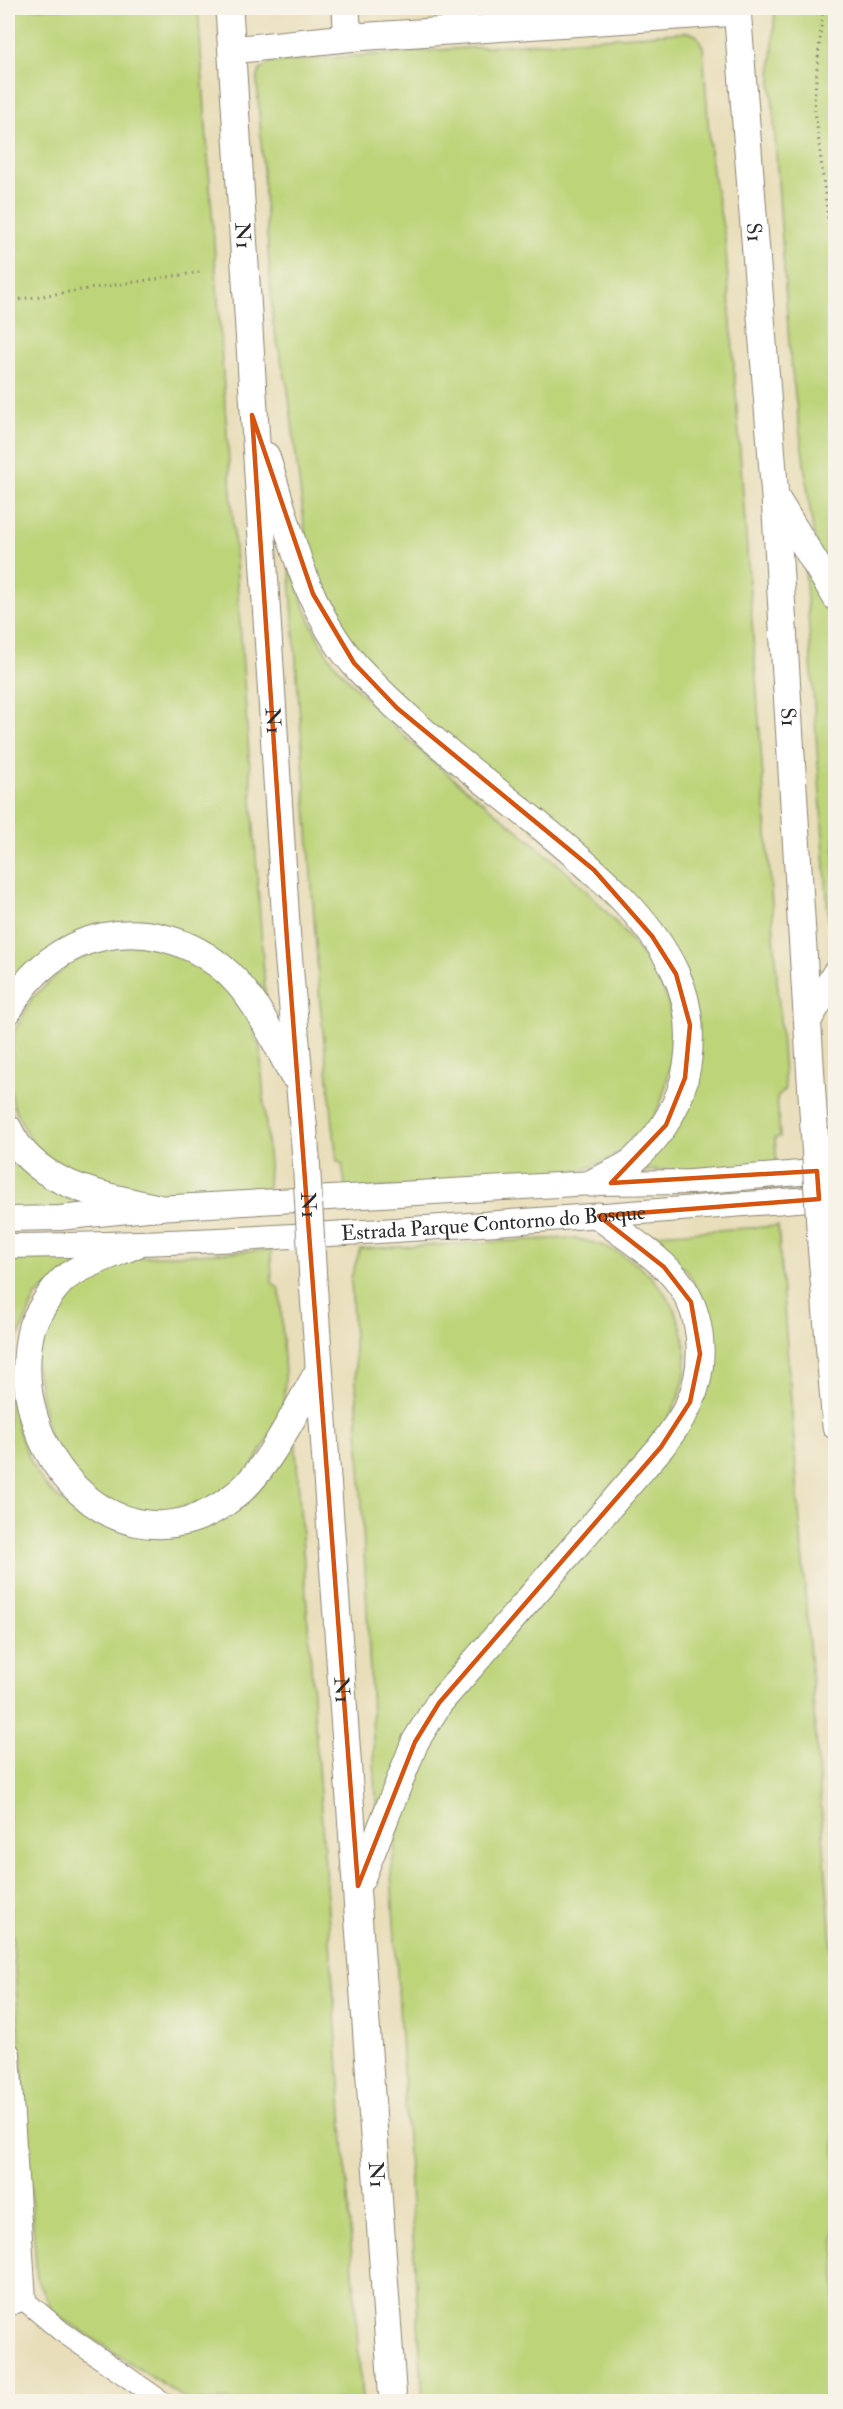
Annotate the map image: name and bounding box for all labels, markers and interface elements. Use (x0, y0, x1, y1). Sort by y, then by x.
street label: N1 (229, 222, 257, 250)
street label: S1 (740, 222, 769, 243)
street label: N1 (259, 707, 288, 735)
street label: S1 (775, 707, 803, 728)
street label: N1 (294, 1191, 323, 1219)
street label: Estrada Parque Contorno do Bosque (340, 1198, 647, 1247)
street label: N1 (328, 1676, 357, 1704)
street label: N1 (362, 2161, 391, 2189)

